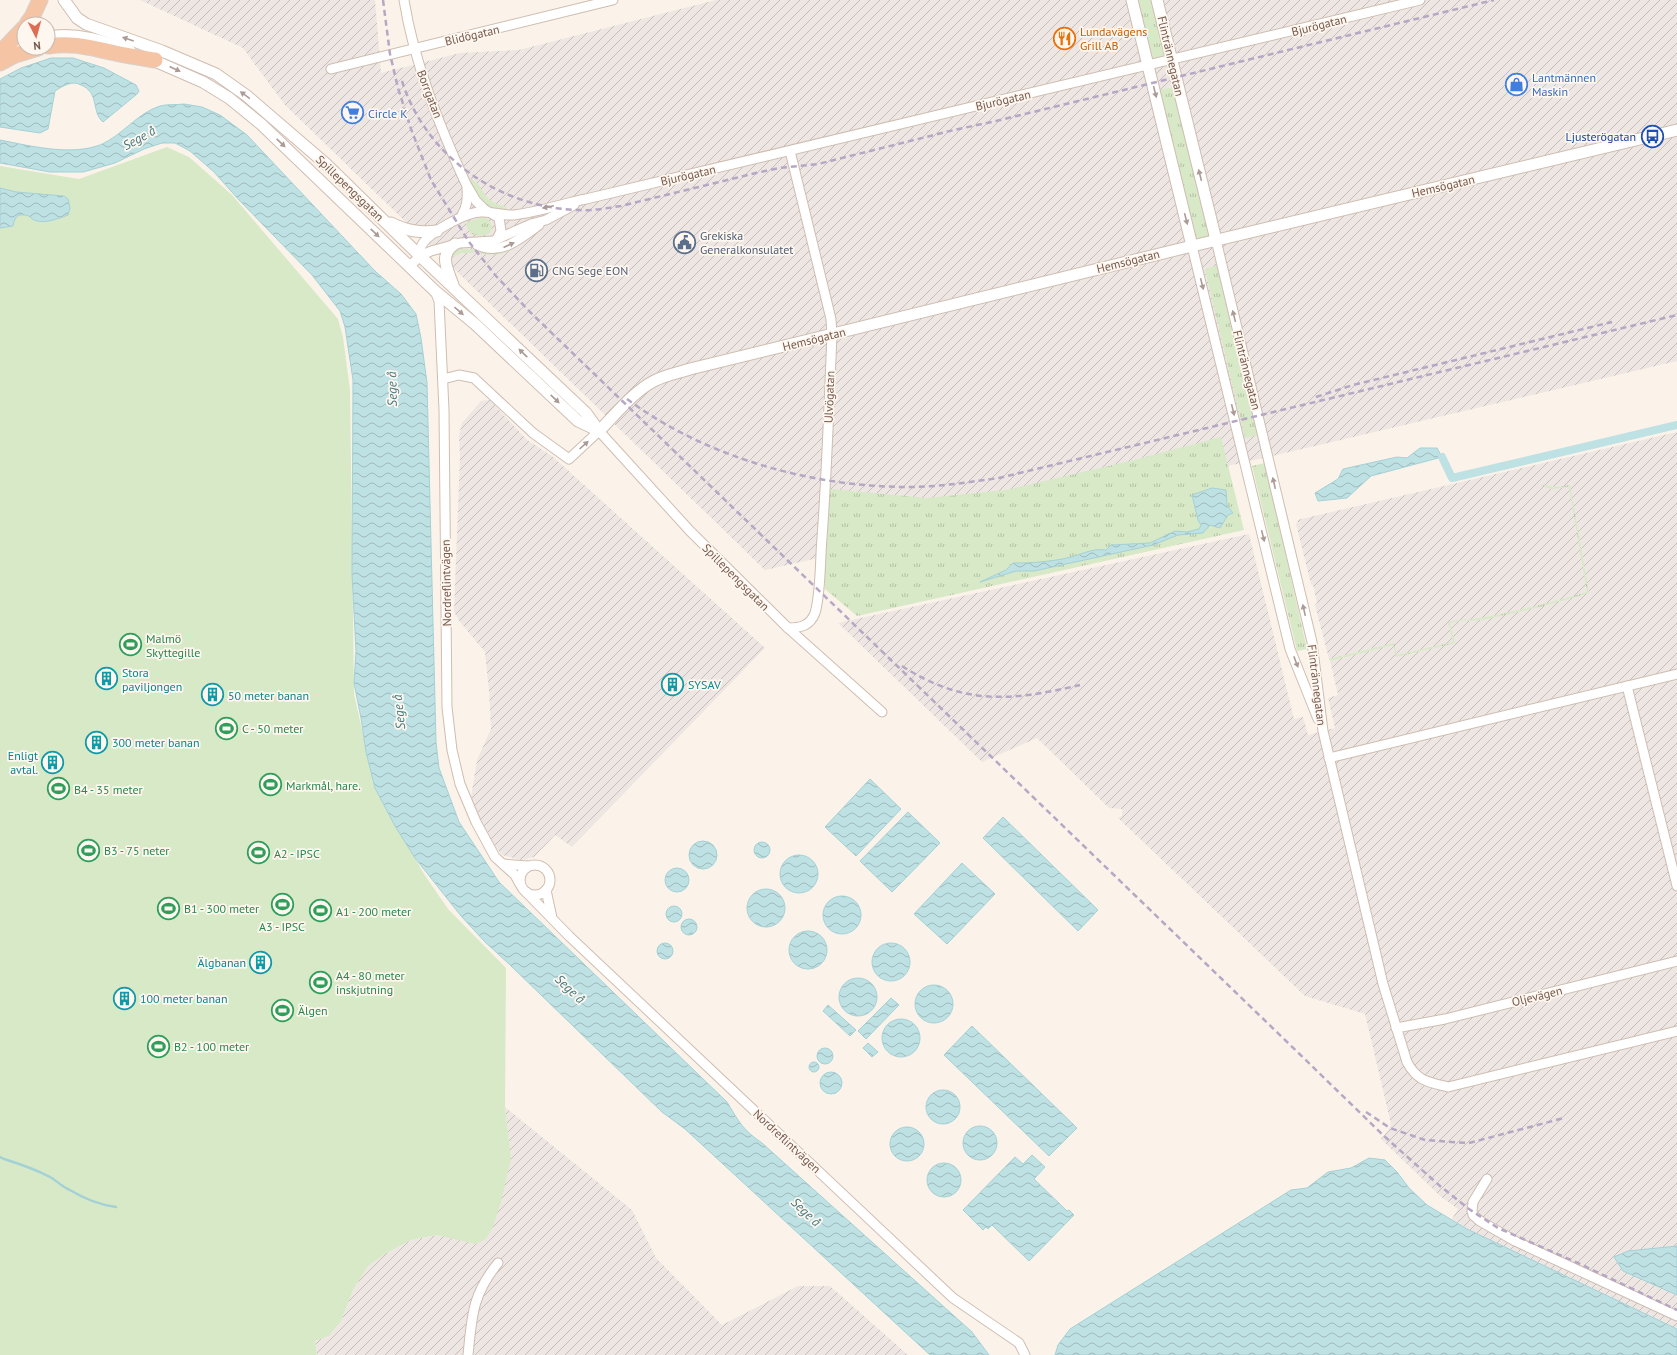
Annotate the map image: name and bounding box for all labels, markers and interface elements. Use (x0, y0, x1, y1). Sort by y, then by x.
street label: Bjurögatan (1290, 11, 1348, 39)
street label: Flintrännegatan (1155, 15, 1187, 97)
north arrow (16, 16, 56, 56)
street label: Blidögatan (443, 21, 501, 49)
place label: Lundavägens Grill AB (1080, 24, 1147, 53)
restaurant icon: Lundavägens Grill AB (1052, 25, 1078, 51)
one-way arrow (122, 36, 134, 42)
text: N (33, 39, 41, 53)
one-way arrow (170, 66, 181, 72)
street label: Borrgatan (414, 68, 446, 120)
place label: Lantmännen Maskin (1532, 70, 1596, 99)
shop icon: Lantmännen Maskin (1503, 71, 1529, 97)
street label: Bjurögatan (974, 86, 1032, 114)
one-way arrow (1152, 86, 1158, 99)
one-way arrow (239, 90, 250, 99)
supermarket icon: Circle K (339, 100, 365, 126)
place label: Circle K (368, 106, 408, 121)
water label: Sege å (120, 122, 159, 154)
bus stop icon: Ljusterögatan (1639, 123, 1665, 149)
place label: Ljusterögatan (1566, 129, 1636, 144)
one-way arrow (276, 139, 286, 148)
street label: Spillepengsgatan (313, 152, 387, 224)
street label: Bjurögatan (659, 161, 717, 189)
one-way arrow (1196, 169, 1202, 181)
street label: Hemsögatan (1410, 171, 1476, 201)
one-way arrow (542, 205, 554, 211)
one-way arrow (1183, 212, 1189, 225)
one-way arrow (370, 228, 380, 238)
place label: Grekiska Generalkonsulatet (700, 228, 793, 257)
public building icon: Grekiska Generalkonsulatet (671, 229, 697, 255)
one-way arrow (503, 241, 515, 248)
street label: Hemsögatan (1095, 246, 1161, 276)
fuel station icon: CNG Sege EON (524, 257, 550, 283)
place label: CNG Sege EON (552, 263, 628, 278)
one-way arrow (1199, 277, 1205, 290)
one-way arrow (454, 307, 465, 316)
one-way arrow (1230, 310, 1236, 322)
street label: Hemsögatan (781, 324, 847, 354)
street label: Flintrännegatan (1230, 329, 1264, 411)
one-way arrow (519, 349, 528, 358)
water label: Sege å (383, 371, 401, 407)
street label: Ulvögatan (821, 371, 837, 423)
one-way arrow (550, 394, 560, 404)
one-way arrow (1230, 404, 1236, 416)
one-way arrow (579, 441, 589, 450)
one-way arrow (1270, 477, 1276, 489)
one-way arrow (1260, 530, 1266, 542)
street label: Nordreflintvägen (438, 539, 454, 627)
street label: Spillepengsgatan (699, 540, 773, 614)
one-way arrow (1300, 604, 1306, 616)
place label: Malmö Skyttegille (146, 631, 200, 660)
sports icon: Malmö Skyttegille (118, 632, 144, 658)
street label: Flintrännegatan (1305, 644, 1329, 726)
one-way arrow (1293, 656, 1299, 668)
place label: Stora paviljongen (122, 665, 182, 694)
building icon: Stora paviljongen (93, 666, 119, 692)
building icon: SYSAV (659, 671, 685, 697)
place label: SYSAV (688, 677, 721, 692)
building icon: 50 meter banan (200, 682, 226, 708)
place label: 50 meter banan (228, 688, 309, 703)
water label: Sege å (389, 693, 409, 730)
sports icon: C - 50 meter (213, 715, 239, 741)
place label: C - 50 meter (242, 721, 303, 736)
building icon: 300 meter banan (84, 729, 110, 755)
place label: 300 meter banan (112, 735, 200, 750)
place label: Enligt avtal. (8, 748, 38, 777)
building icon: Enligt avtal. (40, 749, 66, 775)
sports icon: Markmål, hare. (257, 772, 283, 798)
sports icon: B4 - 35 meter (45, 776, 71, 802)
place label: Markmål, hare. (286, 778, 361, 793)
place label: B4 - 35 meter (74, 782, 143, 797)
sports icon: B3 - 75 neter (75, 837, 101, 863)
sports icon: A2 - IPSC (245, 840, 271, 866)
place label: B3 - 75 neter (104, 843, 169, 858)
place label: A2 - IPSC (274, 846, 320, 861)
sports icon: A3 - IPSC (269, 892, 295, 918)
sports icon: B1 - 300 meter (155, 895, 181, 921)
sports icon: A1 - 200 meter (307, 898, 333, 924)
place label: B1 - 300 meter (184, 901, 259, 916)
place label: A1 - 200 meter (336, 904, 411, 919)
place label: A3 - IPSC (259, 919, 305, 934)
building icon: Älgbanan (248, 949, 274, 975)
place label: Älgbanan (198, 955, 246, 970)
place label: A4 - 80 meter inskjutning (336, 968, 405, 997)
sports icon: A4 - 80 meter inskjutning (308, 969, 334, 995)
water label: Sege å (551, 971, 589, 1008)
street label: Oljevägen (1510, 982, 1564, 1010)
building icon: 100 meter banan (111, 985, 137, 1011)
place label: 100 meter banan (140, 991, 228, 1006)
sports icon: Älgen (270, 997, 296, 1023)
place label: Älgen (298, 1003, 328, 1018)
sports icon: B2 - 100 meter (146, 1033, 172, 1059)
place label: B2 - 100 meter (174, 1039, 249, 1054)
street label: Nordreflintvägen (750, 1106, 824, 1176)
water label: Sege å (787, 1194, 825, 1231)

